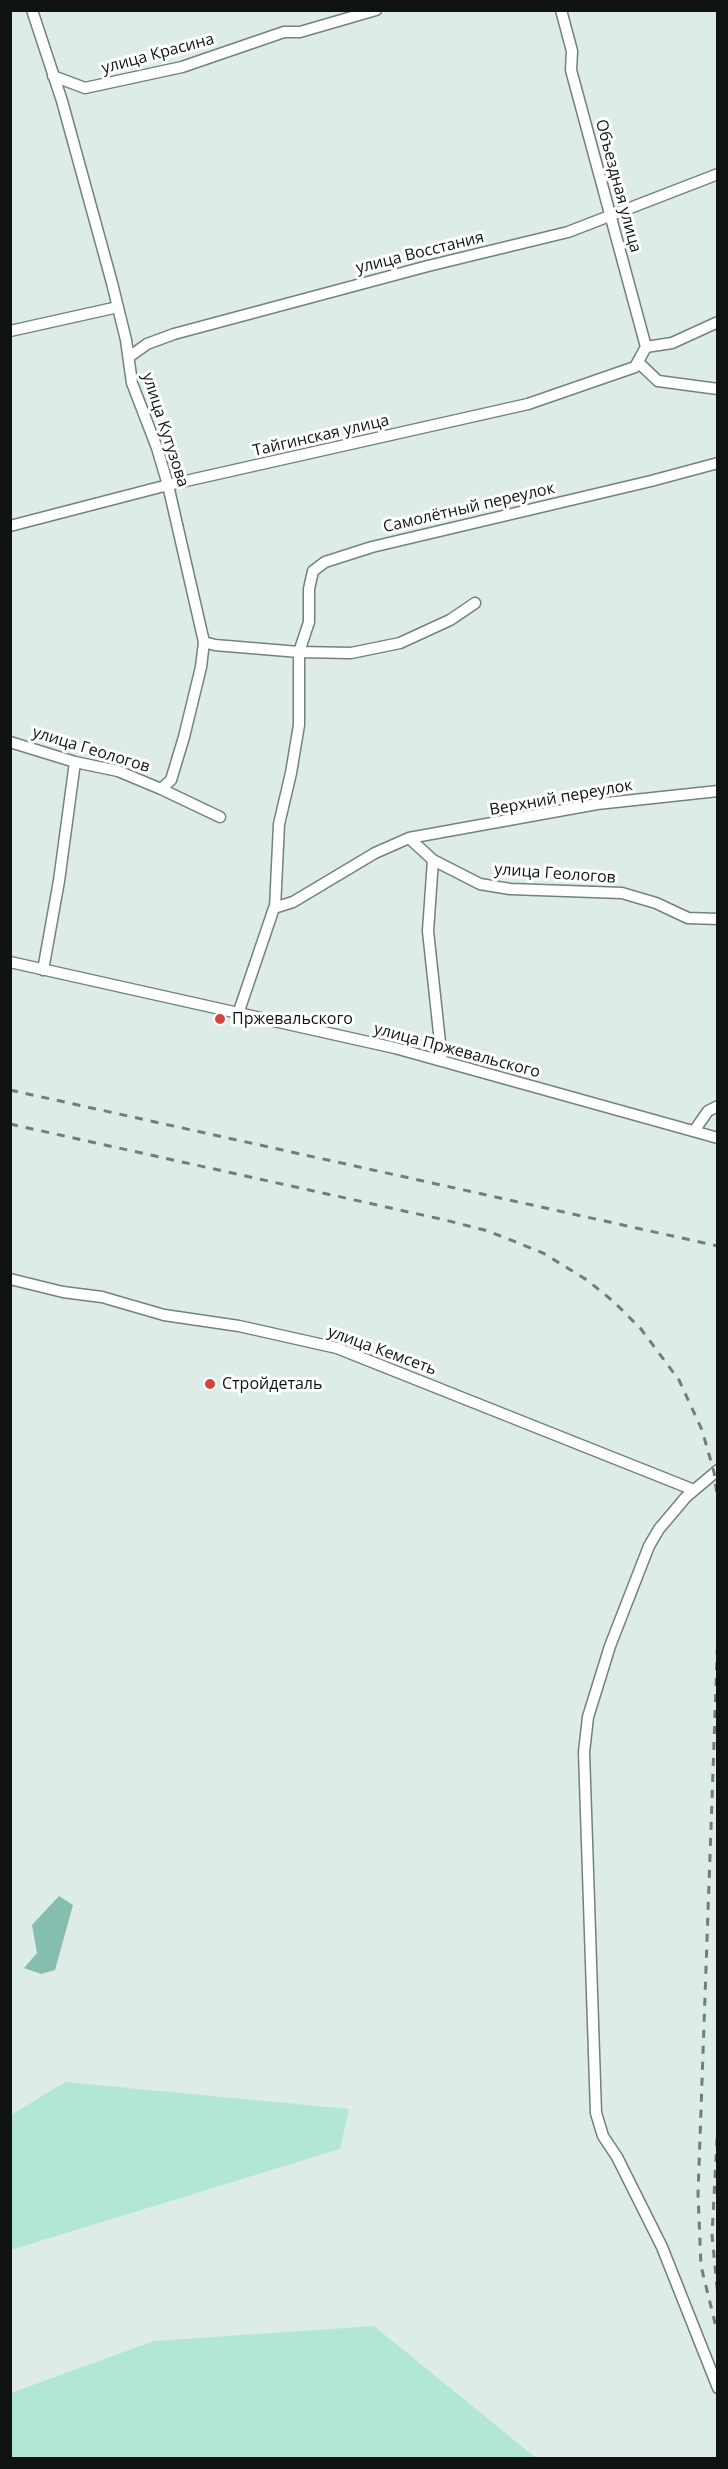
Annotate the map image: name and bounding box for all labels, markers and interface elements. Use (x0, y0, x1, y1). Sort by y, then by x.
street label: улица Красина (100, 30, 216, 78)
street label: Объездная улица (591, 117, 645, 255)
street label: улица Восстания (354, 228, 486, 278)
street label: улица Кутузова (137, 370, 193, 490)
street label: Тайгинская улица (251, 411, 391, 461)
street label: Самолётный переулок (381, 479, 557, 537)
street label: улица Геологов (30, 723, 152, 777)
street label: Верхний переулок (488, 776, 634, 820)
street label: улица Геологов (494, 860, 616, 888)
place label: Пржевальского (232, 1009, 353, 1029)
marker: Пржевальского (213, 1012, 227, 1026)
street label: улица Пржевальского (372, 1020, 542, 1082)
street label: улица Кемсеть (325, 1322, 439, 1380)
place label: Стройдеталь (222, 1374, 322, 1394)
marker: Стройдеталь (203, 1377, 217, 1391)

